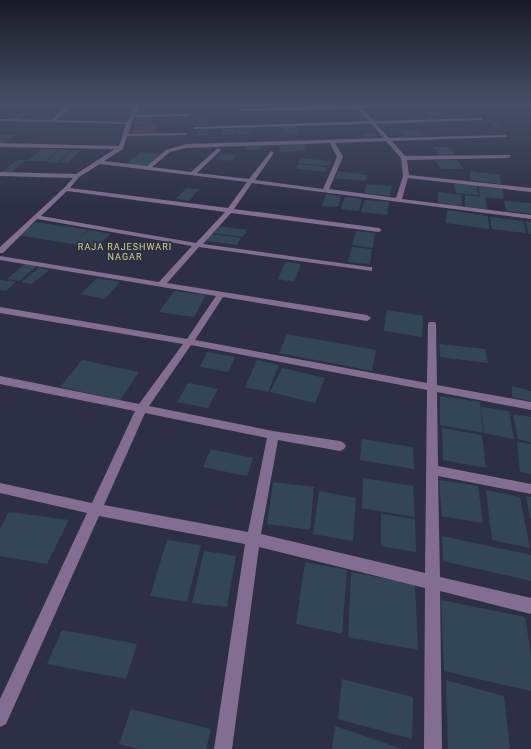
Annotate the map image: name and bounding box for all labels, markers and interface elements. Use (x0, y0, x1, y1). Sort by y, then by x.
district label: RAJA RAJESHWARI NAGAR (78, 242, 172, 262)

